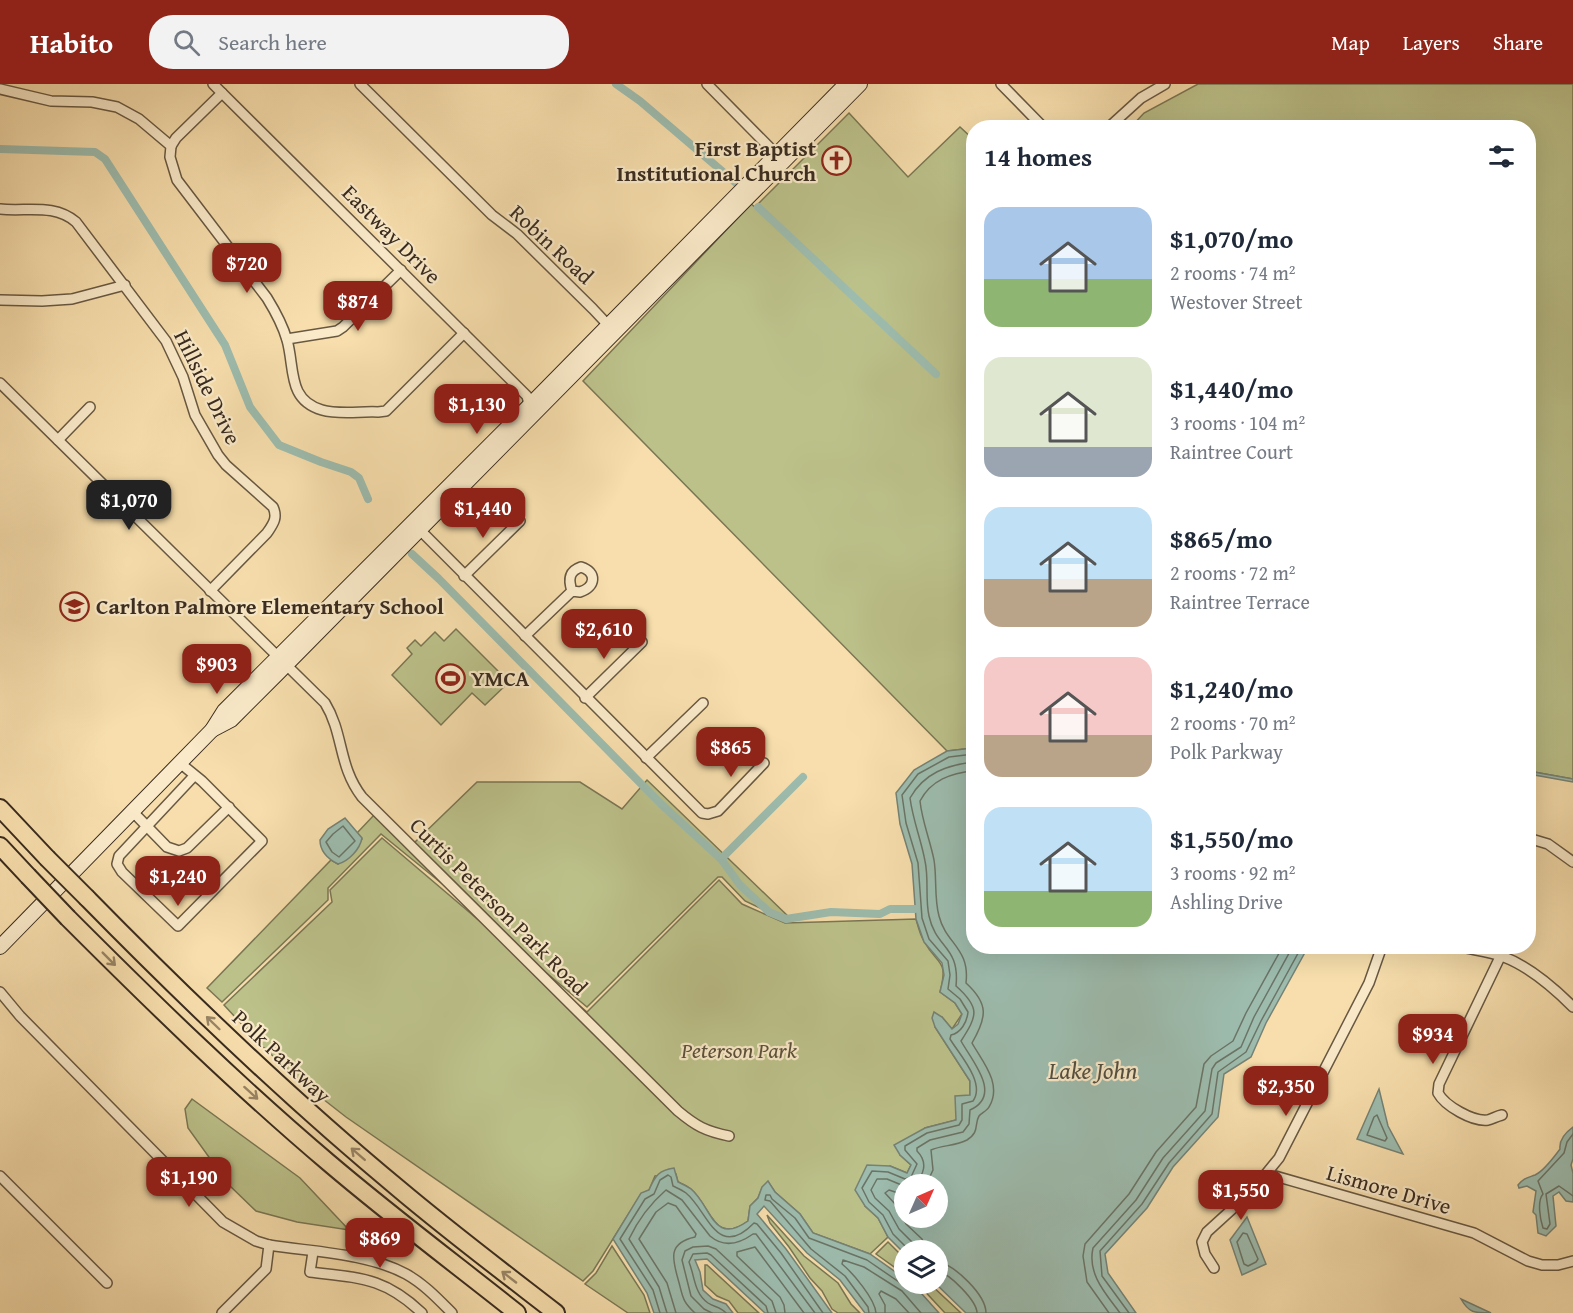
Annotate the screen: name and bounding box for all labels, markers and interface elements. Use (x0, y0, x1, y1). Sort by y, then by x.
search box (149, 15, 569, 69)
text: Habito (30, 22, 113, 63)
icon: search (170, 26, 203, 59)
text: Search here (218, 26, 327, 58)
text: Map (1331, 27, 1370, 58)
text: Layers (1403, 27, 1460, 58)
text: Share (1493, 27, 1543, 58)
place label: First Baptist Institutional Church (617, 132, 817, 189)
text: 14 homes (984, 137, 1092, 176)
icon: filters (1485, 140, 1518, 173)
church icon: First Baptist Institutional Church (821, 145, 853, 177)
street label: Eastway Drive (335, 177, 449, 291)
street label: Robin Road (503, 197, 601, 292)
text: $1,070/mo (1170, 219, 1293, 258)
icon: home (1032, 231, 1104, 303)
pin: $720 (211, 243, 283, 294)
text: $720 (226, 248, 268, 277)
text: 2 rooms · 74 m² (1170, 258, 1296, 287)
pin: $874 (322, 281, 394, 332)
text: $874 (337, 286, 379, 315)
text: Westover Street (1170, 287, 1303, 316)
street label: Hillside Drive (166, 324, 250, 450)
text: $1,440/mo (1170, 369, 1293, 408)
icon: home (1032, 381, 1104, 453)
pin: $1,130 (428, 384, 526, 435)
text: $1,130 (448, 389, 506, 418)
text: 3 rooms · 104 m² (1170, 408, 1305, 437)
text: Raintree Court (1170, 437, 1293, 466)
pin: $1,070 (80, 480, 178, 531)
text: $1,070 (100, 485, 158, 514)
pin: $1,440 (434, 488, 532, 539)
text: $1,440 (454, 493, 512, 522)
text: $865/mo (1170, 519, 1272, 558)
icon: home (1032, 531, 1104, 603)
text: 2 rooms · 72 m² (1170, 558, 1296, 587)
text: Raintree Terrace (1170, 587, 1310, 616)
school or university icon: Carlton Palmore Elementary School (59, 590, 91, 622)
place label: Carlton Palmore Elementary School (96, 590, 444, 622)
pin: $2,610 (555, 609, 653, 660)
text: $2,610 (575, 614, 633, 643)
pin: $903 (181, 644, 253, 695)
text: $903 (196, 649, 238, 678)
sports icon: YMCA (434, 662, 466, 694)
place label: YMCA (471, 662, 529, 694)
text: $1,240/mo (1170, 669, 1293, 708)
icon: home (1032, 681, 1104, 753)
text: 2 rooms · 70 m² (1170, 708, 1296, 737)
pin: $865 (695, 727, 767, 778)
text: $865 (710, 732, 752, 761)
text: Polk Parkway (1170, 737, 1283, 766)
street label: Curtis Peterson Park Road (403, 810, 595, 1002)
text: $1,550/mo (1170, 819, 1293, 858)
icon: home (1032, 831, 1104, 903)
pin: $1,240 (129, 856, 227, 907)
text: 3 rooms · 92 m² (1170, 858, 1296, 887)
text: $1,240 (149, 861, 207, 890)
text: Ashling Drive (1170, 887, 1283, 916)
one-way arrow (102, 952, 117, 966)
street label: Polk Parkway (226, 1002, 338, 1110)
pin: $934 (1397, 1014, 1469, 1065)
one-way arrow (206, 1016, 221, 1031)
text: $934 (1412, 1019, 1454, 1048)
park label: Peterson Park (680, 1034, 798, 1066)
water label: Lake John (1048, 1053, 1137, 1088)
pin: $2,350 (1237, 1066, 1335, 1117)
text: $2,350 (1257, 1071, 1315, 1100)
one-way arrow (243, 1086, 258, 1100)
one-way arrow (351, 1147, 366, 1161)
street label: Lismore Drive (1323, 1156, 1455, 1222)
pin: $1,190 (140, 1157, 238, 1208)
text: $1,190 (160, 1162, 218, 1191)
pin: $1,550 (1192, 1170, 1290, 1221)
north arrow (894, 1174, 948, 1228)
map controls (894, 1174, 948, 1294)
text: $1,550 (1212, 1175, 1270, 1204)
pin: $869 (344, 1218, 416, 1269)
text: $869 (359, 1223, 401, 1252)
button: layers (894, 1240, 948, 1294)
one-way arrow (502, 1271, 518, 1283)

